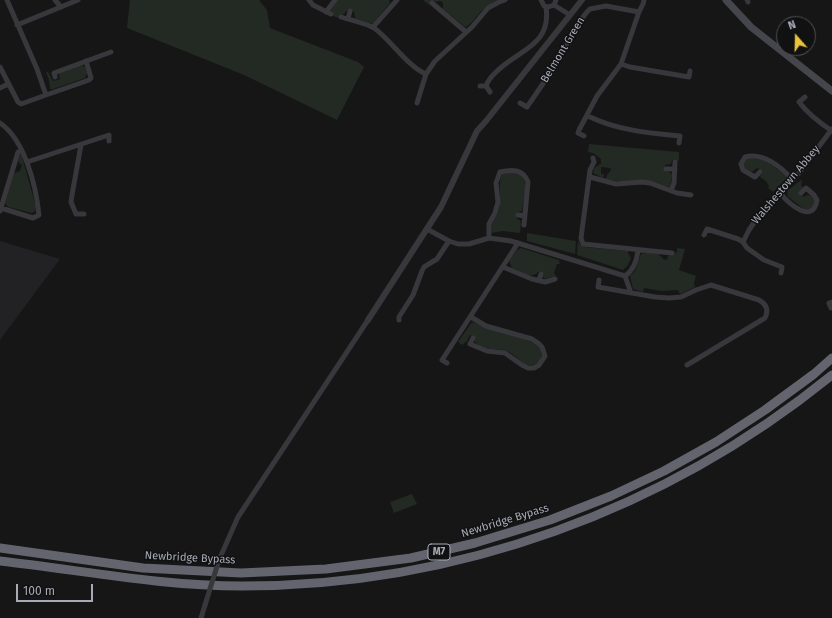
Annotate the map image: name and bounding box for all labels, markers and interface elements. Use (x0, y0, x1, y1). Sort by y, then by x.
street label: Belmont Green (538, 15, 588, 85)
north arrow (776, 16, 816, 56)
text: N (786, 18, 798, 33)
street label: Walshestown Abbey (749, 143, 823, 227)
street label: Newbridge Bypass (460, 501, 550, 541)
road number: M7 (428, 544, 450, 560)
street label: Newbridge Bypass (144, 549, 236, 567)
scale bar (18, 576, 95, 602)
text: 100 m (23, 584, 55, 598)

